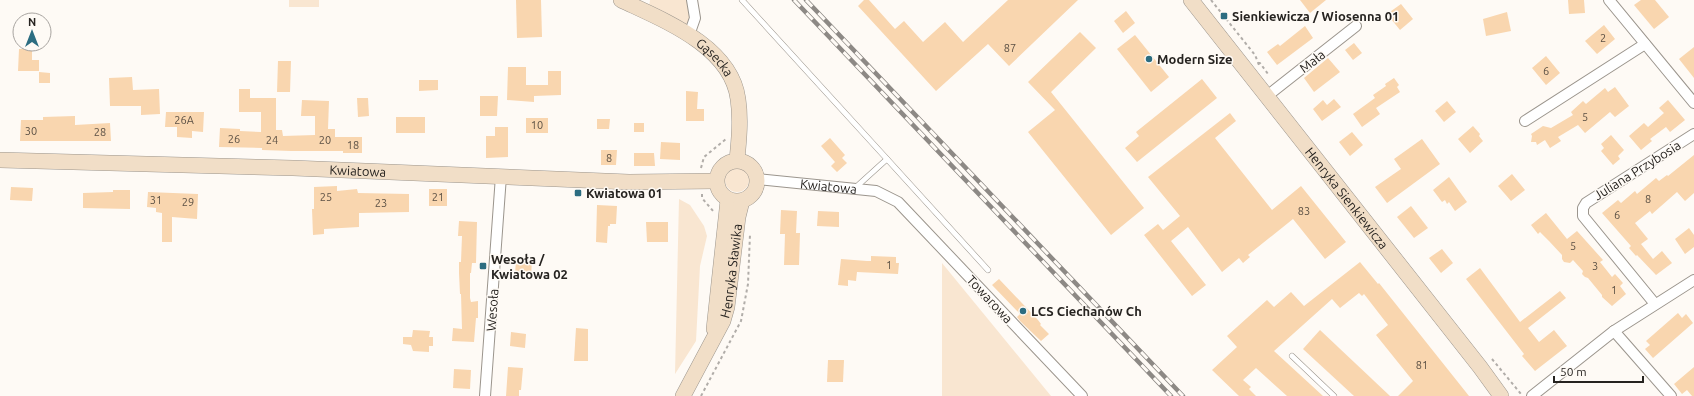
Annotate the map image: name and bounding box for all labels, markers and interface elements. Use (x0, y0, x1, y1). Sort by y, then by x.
place label: Sienkiewicza / Wiosenna 01 (1232, 9, 1399, 23)
marker: Sienkiewicza / Wiosenna 01 (1219, 11, 1229, 21)
north arrow (12, 12, 52, 52)
text: N (28, 16, 36, 28)
house number: 2 (1600, 32, 1606, 44)
street label: Gąsecka (694, 35, 736, 79)
house number: 87 (1004, 42, 1016, 54)
street label: Mała (1297, 47, 1327, 75)
place label: Modern Size (1157, 52, 1232, 66)
marker: Modern Size (1144, 54, 1154, 64)
house number: 6 (1543, 65, 1549, 77)
house number: 5 (1582, 111, 1588, 123)
house number: 26A (174, 114, 195, 126)
house number: 10 (531, 119, 543, 131)
house number: 30 (25, 125, 37, 137)
house number: 28 (94, 126, 106, 138)
house number: 26 (228, 133, 240, 145)
house number: 24 (266, 134, 278, 146)
house number: 20 (319, 134, 331, 146)
street label: Juliana Przybosia (1591, 138, 1683, 202)
house number: 18 (347, 139, 359, 151)
street label: Henryka Sienkiewicza (1303, 145, 1391, 251)
house number: 8 (606, 152, 612, 164)
street label: Kwiatowa (329, 163, 387, 179)
street label: Kwiatowa (800, 176, 858, 196)
place label: Kwiatowa 01 (586, 186, 663, 200)
marker: Kwiatowa 01 (573, 188, 583, 198)
house number: 25 (320, 191, 332, 203)
house number: 21 (432, 191, 444, 203)
house number: 8 (1645, 193, 1651, 205)
house number: 31 (150, 194, 162, 206)
house number: 29 (182, 196, 194, 208)
house number: 23 (375, 197, 387, 209)
house number: 83 (1298, 205, 1310, 217)
house number: 6 (1614, 209, 1620, 221)
street label: Henryka Sławika (717, 223, 744, 320)
house number: 5 (1570, 240, 1576, 252)
place label: Wesoła / Kwiatowa 02 (491, 252, 568, 281)
house number: 1 (886, 259, 892, 271)
house number: 3 (1592, 260, 1598, 272)
marker: Wesoła / Kwiatowa 02 (478, 261, 488, 271)
street label: Towarowa (964, 272, 1016, 326)
house number: 1 (1611, 284, 1617, 296)
street label: Wesoła (484, 288, 500, 332)
place label: LCS Ciechanów Ch (1031, 304, 1142, 318)
marker: LCS Ciechanów Ch (1018, 306, 1028, 316)
scale bar (1554, 358, 1643, 384)
house number: 81 (1416, 359, 1428, 371)
text: 50 m (1560, 365, 1587, 378)

